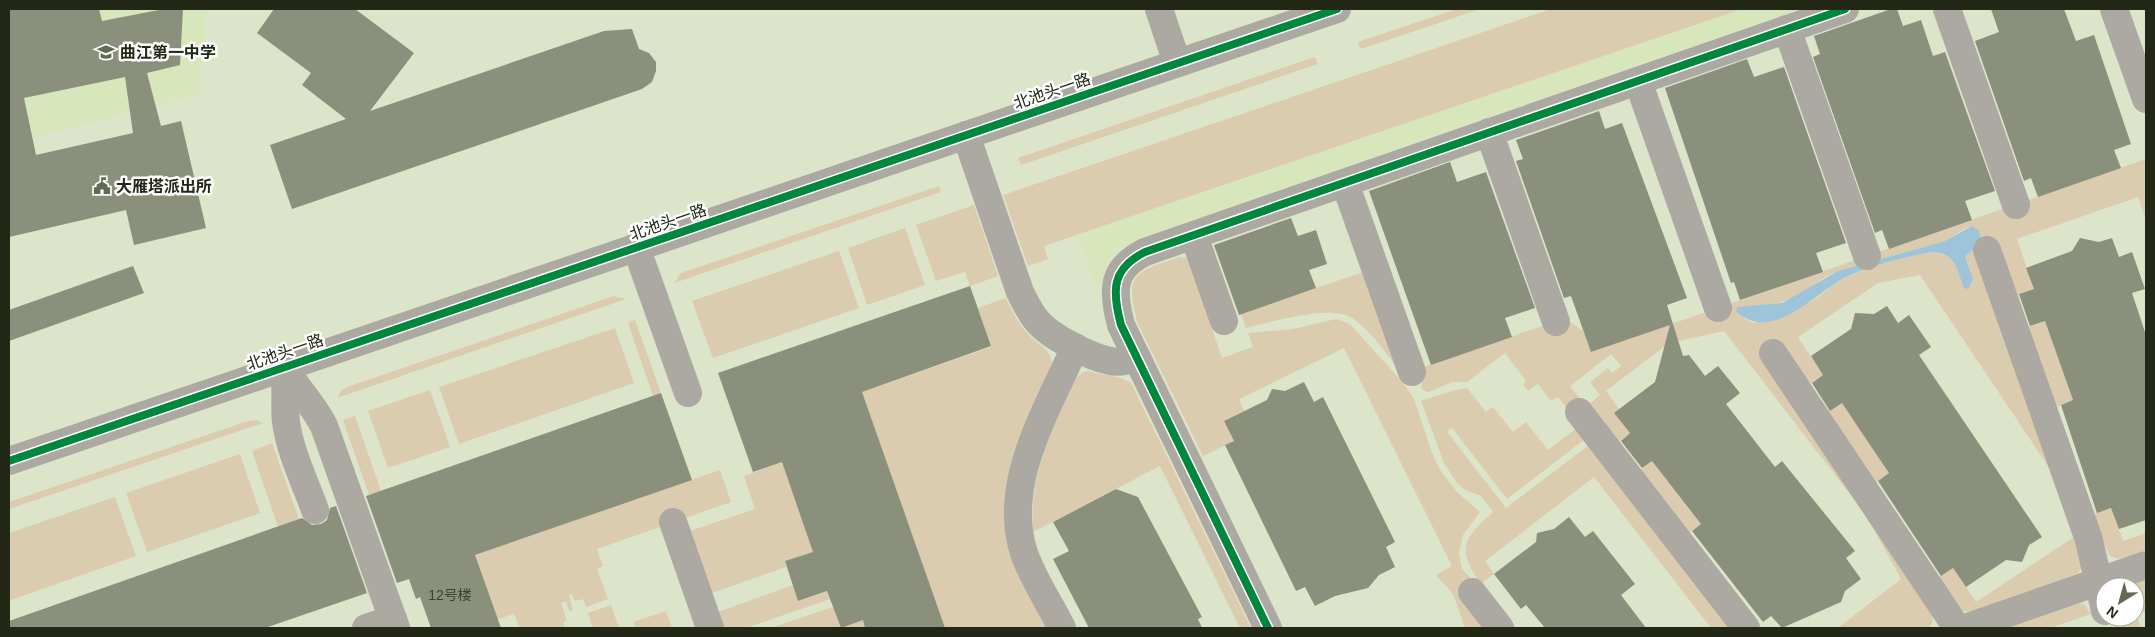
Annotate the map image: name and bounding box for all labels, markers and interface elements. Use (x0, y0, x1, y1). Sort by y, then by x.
school or university icon: 曲江第一中学 (96, 42, 116, 62)
place label: 曲江第一中学 (120, 44, 216, 61)
street label: 北池头一路 (1011, 70, 1093, 112)
public building icon: 大雁塔派出所 (92, 176, 112, 196)
place label: 大雁塔派出所 (116, 178, 212, 195)
street label: 北池头一路 (627, 201, 709, 243)
street label: 北池头一路 (244, 331, 326, 373)
north arrow (2095, 577, 2145, 627)
house number: 12号楼 (428, 587, 472, 603)
text: N (2103, 603, 2121, 622)

